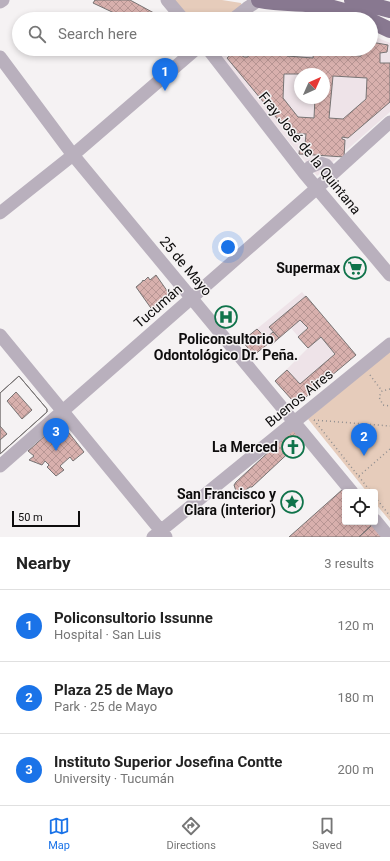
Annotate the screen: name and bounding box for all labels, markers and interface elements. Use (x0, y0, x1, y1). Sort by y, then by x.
search box (12, 12, 378, 56)
icon: search (26, 23, 48, 45)
text: Search here (58, 25, 137, 43)
pin: 1 (152, 58, 178, 91)
north arrow (294, 68, 330, 104)
street label: Fray José de la Quintana (256, 89, 364, 217)
street label: 25 de Mayo (157, 233, 215, 299)
your location (218, 237, 238, 257)
supermarket icon: Supermax (342, 255, 368, 281)
place label: Supermax (276, 260, 341, 276)
street label: Tucumán (131, 281, 185, 331)
hospital icon: Policonsultorio Odontológico Dr. Peña. (213, 304, 239, 330)
place label: Policonsultorio Odontológico Dr. Peña. (154, 331, 298, 363)
street label: Buenos Aires (262, 366, 336, 430)
pin: 3 (43, 418, 69, 451)
pin: 2 (351, 423, 377, 456)
church icon: La Merced (280, 434, 306, 460)
place label: La Merced (212, 439, 278, 455)
place label: San Francisco y Clara (interior) (177, 486, 277, 519)
place icon: San Francisco y Clara (interior) (279, 489, 305, 515)
map controls (342, 489, 378, 525)
button: locate (342, 489, 378, 525)
scale bar (12, 509, 80, 528)
text: 50 m (18, 511, 43, 524)
text: Nearby (16, 553, 71, 573)
text: 3 results (324, 556, 374, 571)
text: Policonsultorio Issunne (54, 609, 213, 627)
text: 1 (25, 618, 33, 633)
text: 120 m (337, 618, 374, 633)
text: Hospital · San Luis (54, 627, 161, 642)
text: Plaza 25 de Mayo (54, 681, 173, 699)
text: 2 (25, 690, 33, 705)
text: 180 m (337, 690, 374, 705)
text: Park · 25 de Mayo (54, 699, 157, 714)
text: Instituto Superior Josefina Contte (54, 753, 282, 771)
text: 3 (25, 762, 33, 777)
text: 200 m (337, 762, 374, 777)
text: University · Tucumán (54, 771, 174, 786)
tab: Map (48, 815, 70, 852)
tab: Directions (166, 815, 216, 852)
tab: Saved (312, 815, 342, 852)

